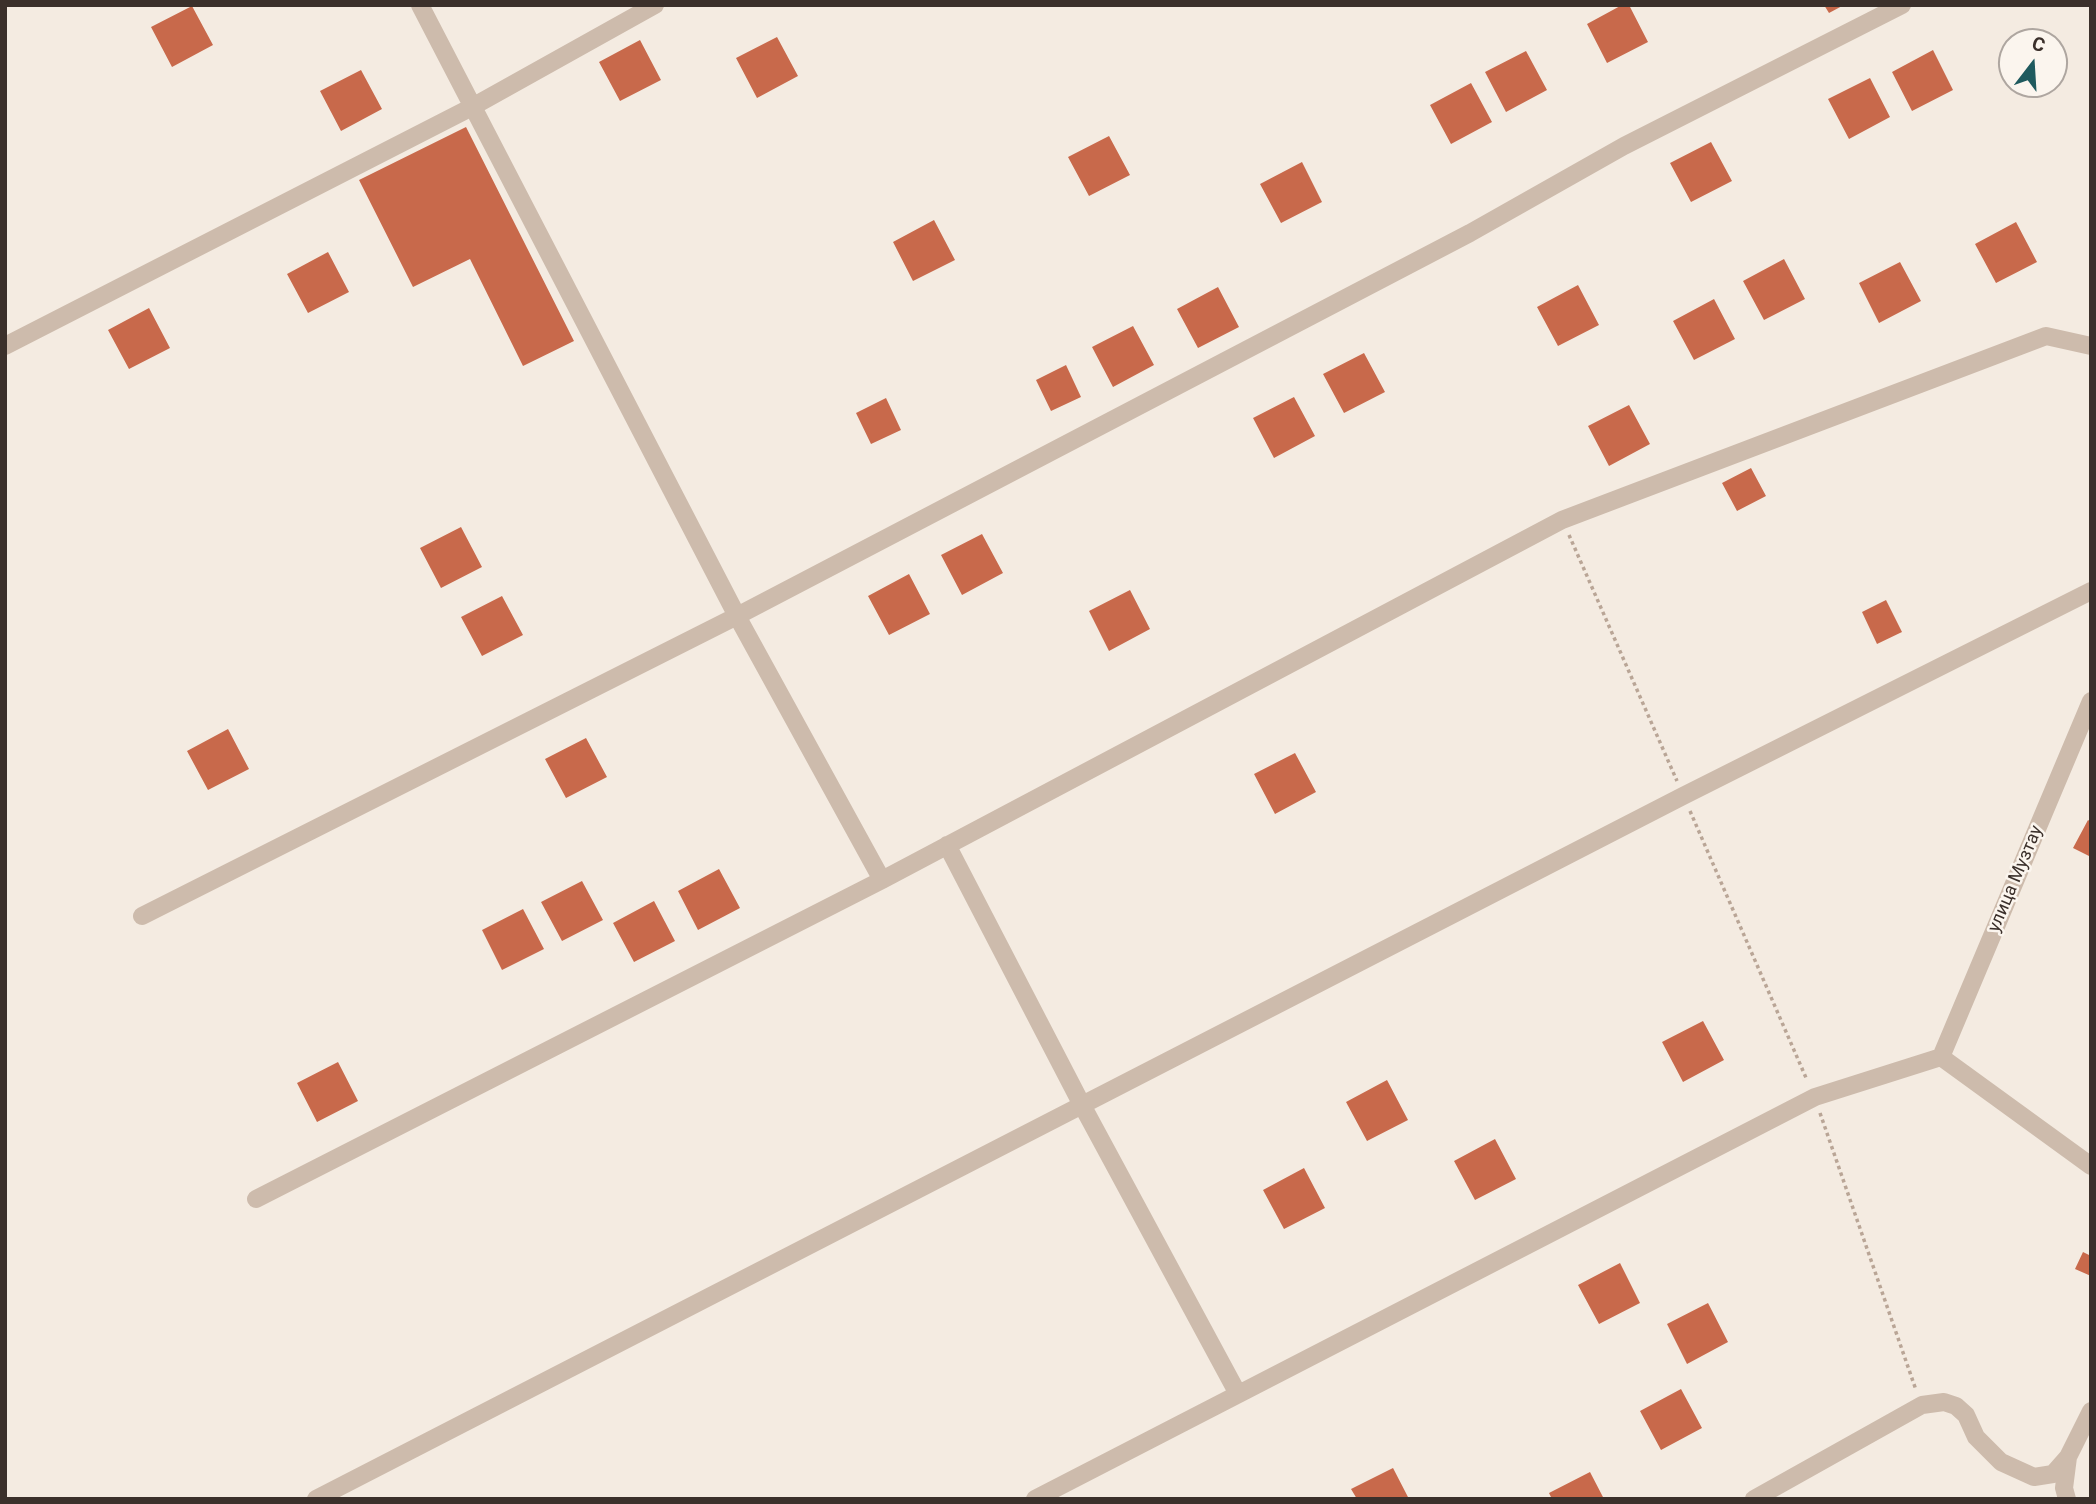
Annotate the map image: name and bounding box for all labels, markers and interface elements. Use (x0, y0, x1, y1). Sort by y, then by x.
north arrow (1998, 28, 2068, 98)
text: С (2029, 32, 2048, 57)
street label: улица Музтау (1984, 822, 2048, 936)

